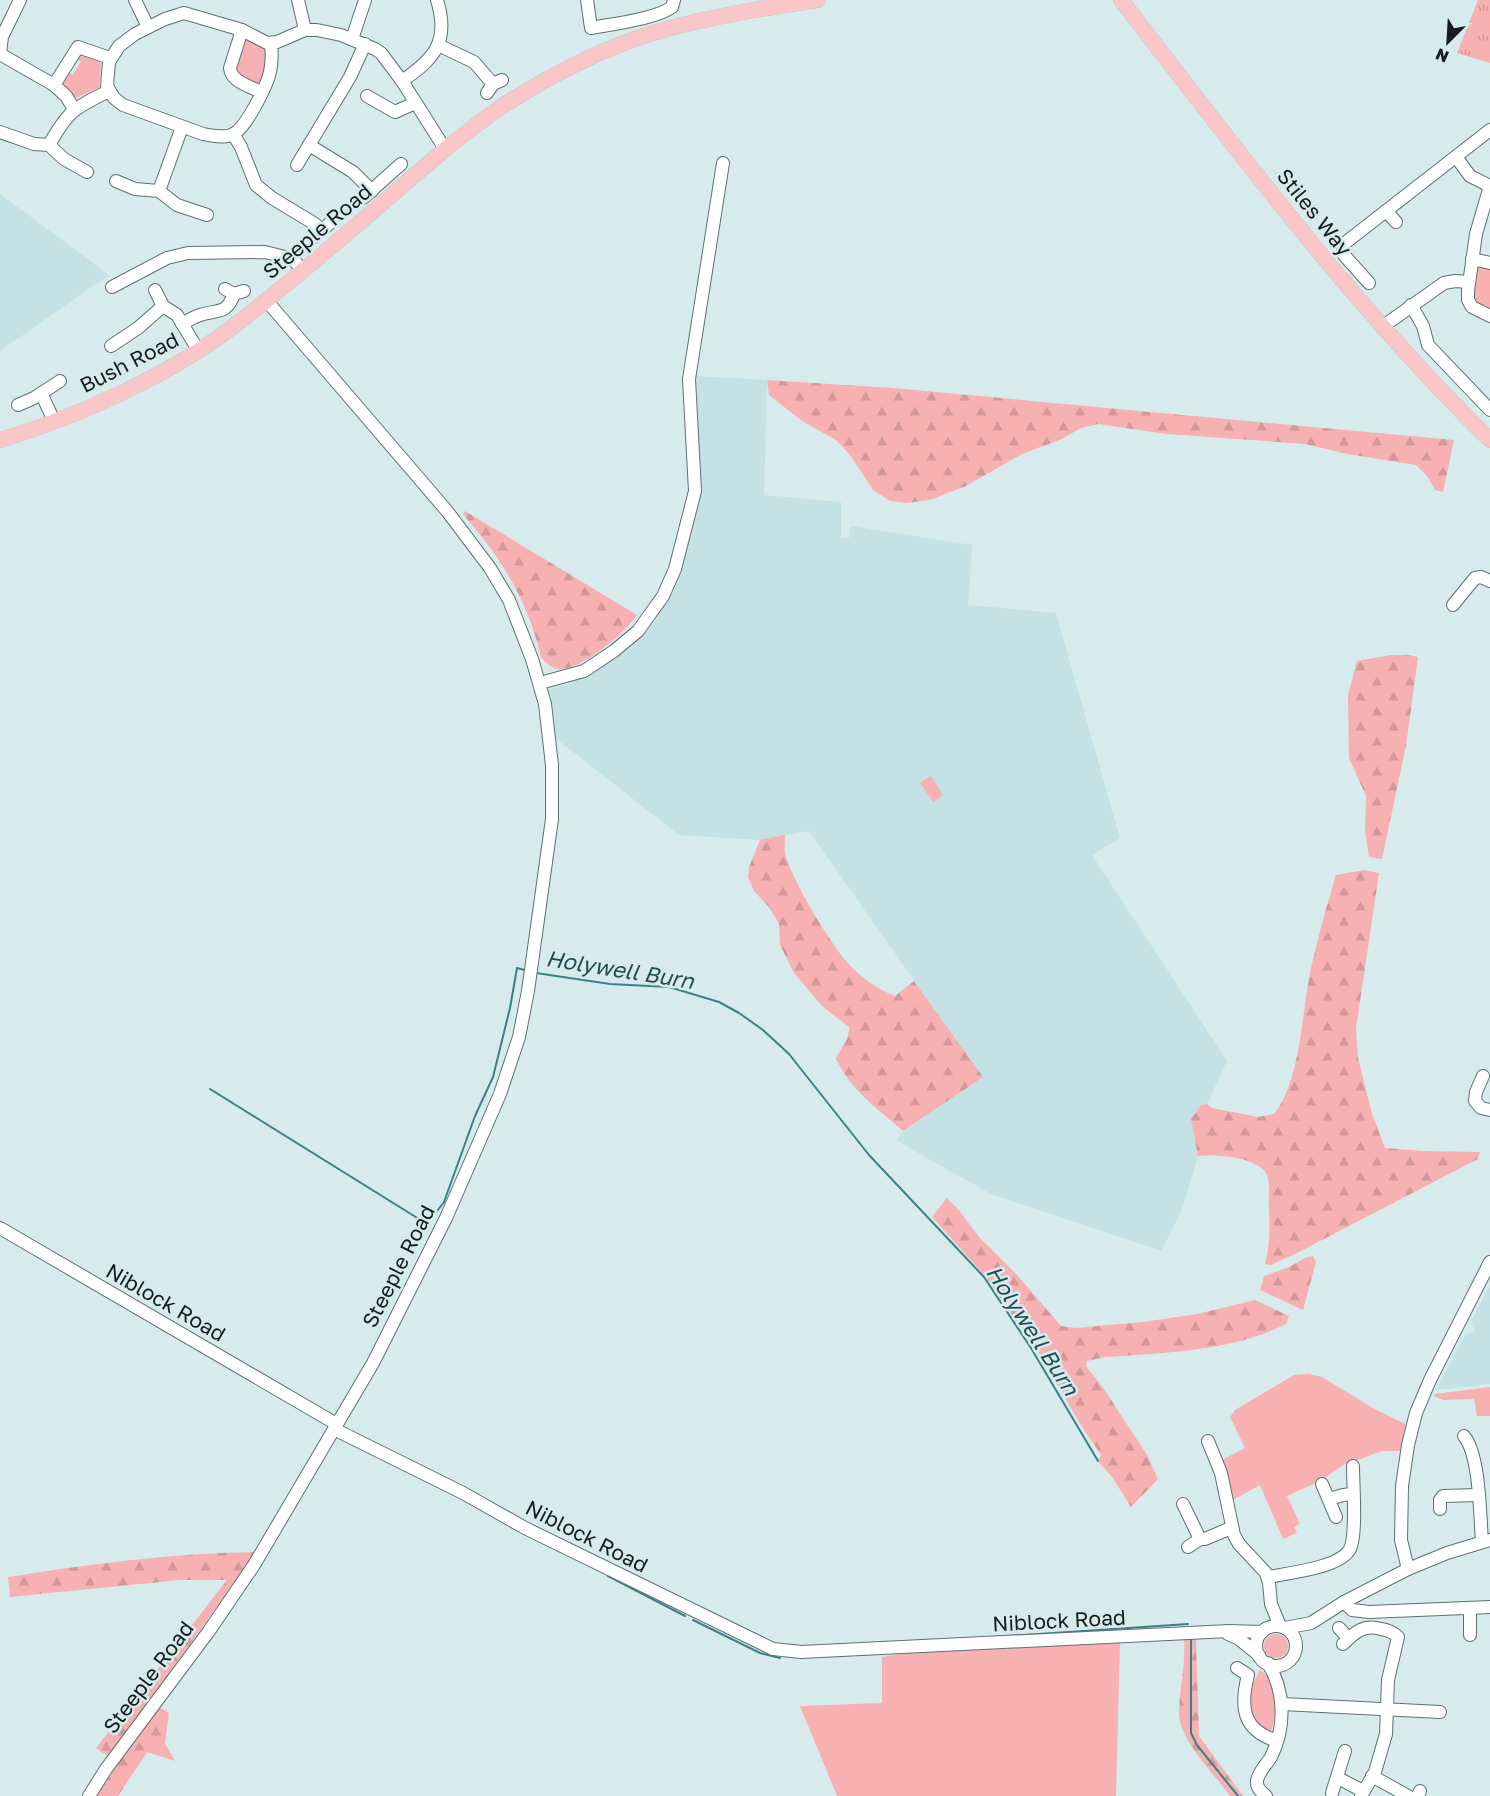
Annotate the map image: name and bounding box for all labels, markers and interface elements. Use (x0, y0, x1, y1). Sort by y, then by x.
north arrow (1418, 12, 1478, 72)
text: N (1432, 44, 1452, 67)
street label: Stiles Way (1272, 163, 1358, 261)
street label: Steeple Road (257, 178, 377, 284)
street label: Bush Road (75, 326, 183, 398)
water label: Holywell Burn (544, 944, 697, 994)
street label: Steeple Road (356, 1200, 440, 1332)
street label: Niblock Road (102, 1257, 230, 1347)
water label: Holywell Burn (981, 1260, 1086, 1401)
street label: Niblock Road (522, 1494, 652, 1578)
street label: Niblock Road (992, 1604, 1126, 1636)
street label: Steeple Road (97, 1616, 199, 1738)

